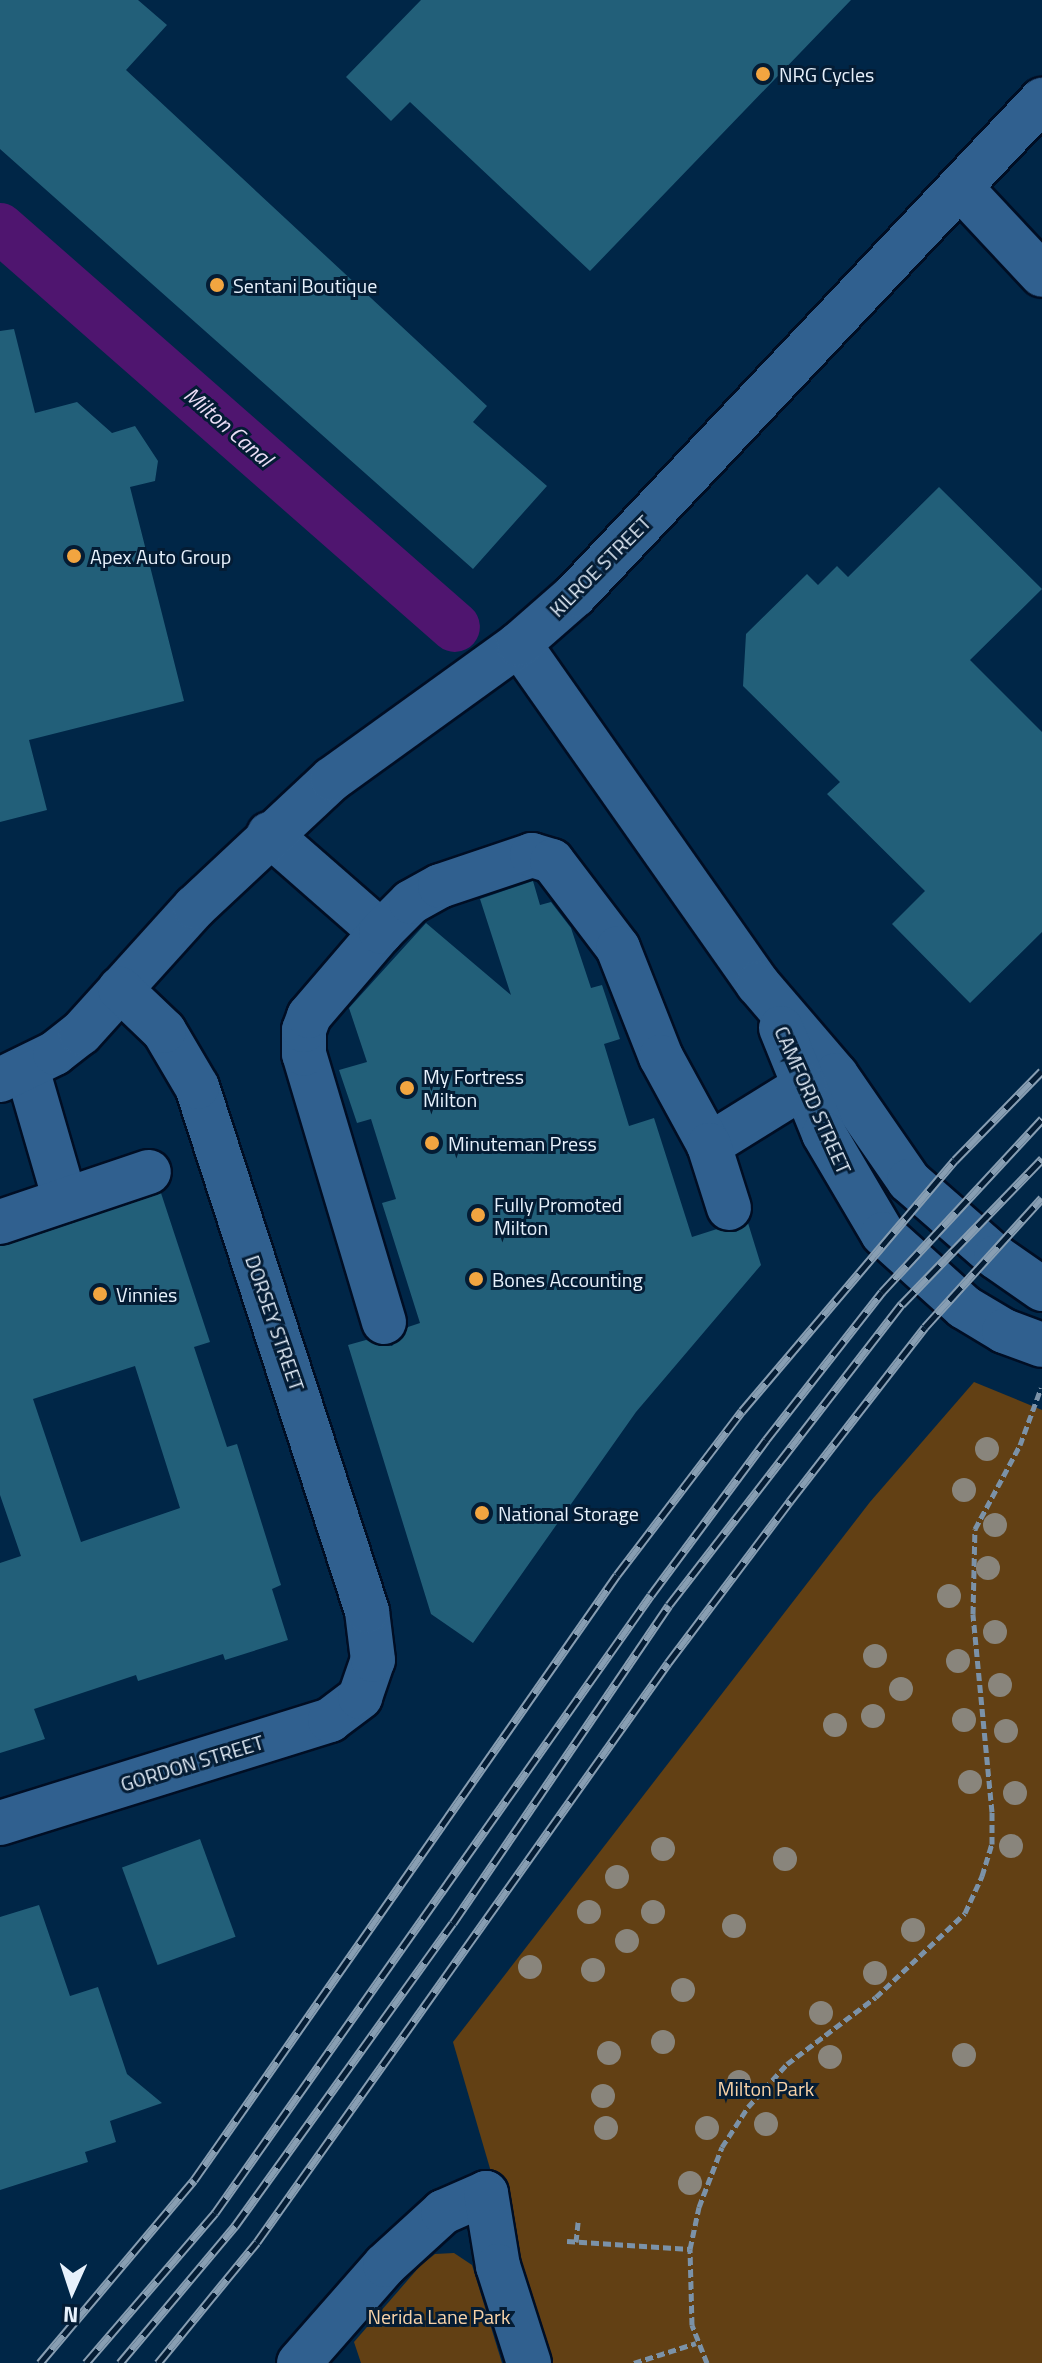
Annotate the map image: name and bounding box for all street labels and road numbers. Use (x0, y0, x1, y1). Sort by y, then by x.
street label: KILROE STREET (544, 510, 656, 622)
street label: CAMFORD STREET (770, 1022, 856, 1178)
street label: DORSEY STREET (241, 1252, 309, 1394)
street label: GORDON STREET (118, 1730, 266, 1796)

